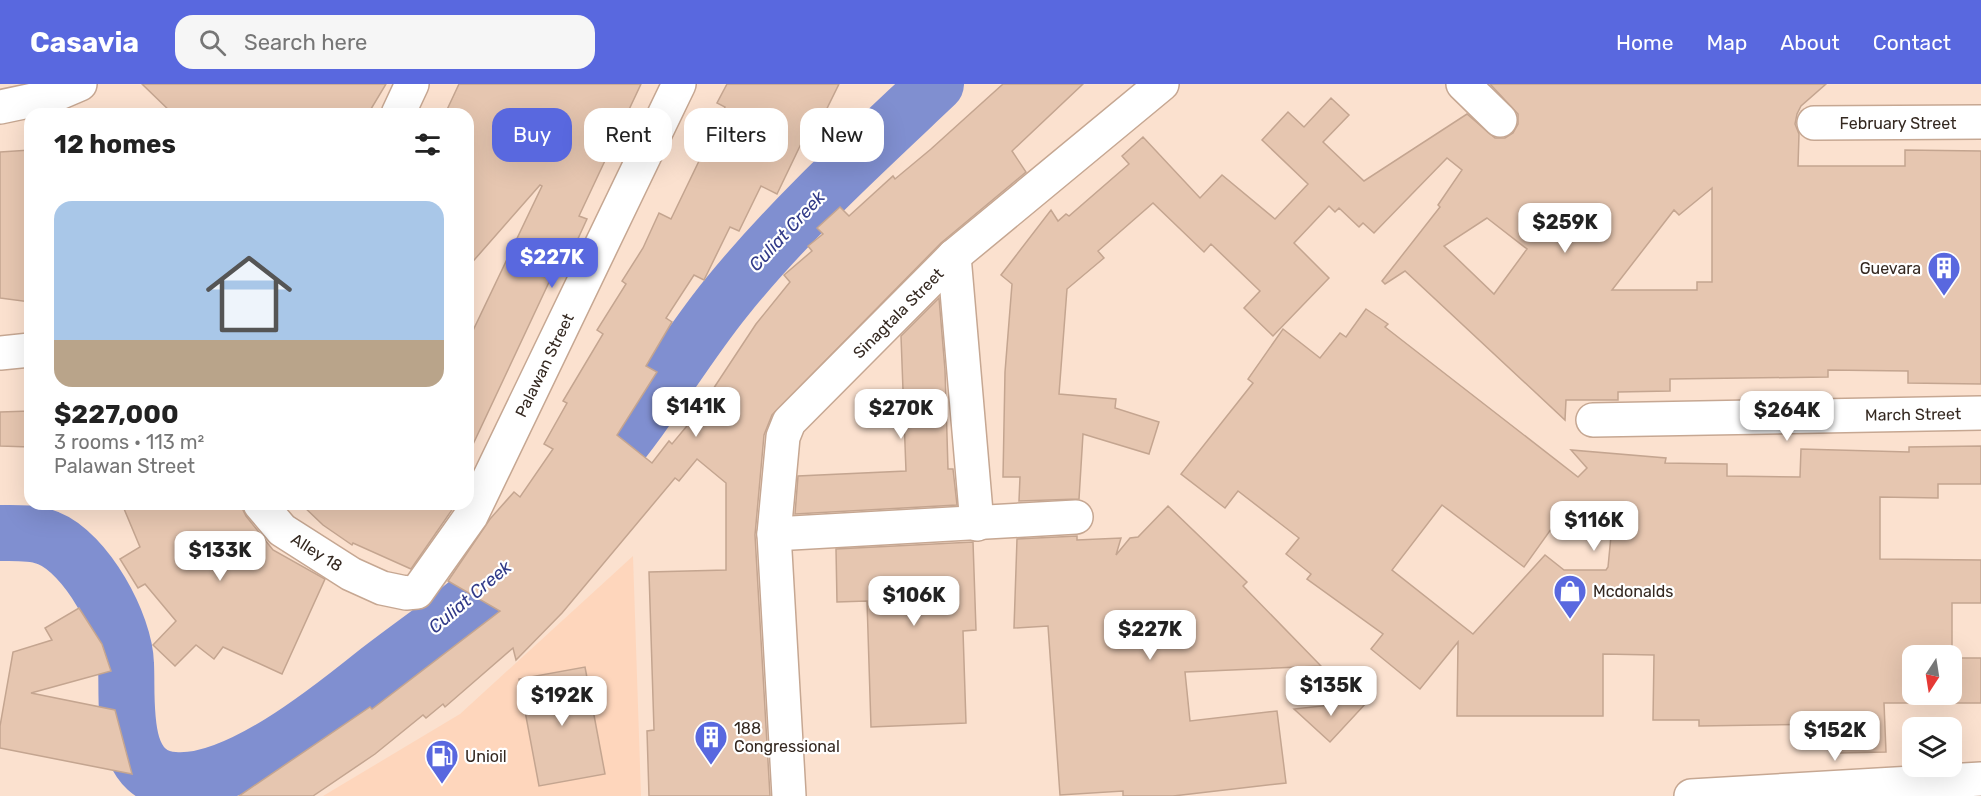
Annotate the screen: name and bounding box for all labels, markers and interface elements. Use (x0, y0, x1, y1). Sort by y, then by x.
search box (175, 15, 595, 69)
text: Casavia (30, 26, 139, 59)
icon: search (196, 26, 229, 59)
text: Search here (244, 29, 367, 56)
text: Home (1616, 30, 1673, 55)
text: Map (1706, 30, 1747, 55)
text: About (1780, 30, 1840, 55)
text: Contact (1873, 30, 1951, 55)
chip: Buy (492, 108, 572, 162)
chip: Rent (584, 108, 672, 162)
chip: Filters (684, 108, 788, 162)
chip: New (800, 108, 884, 162)
street label: February Street (1840, 114, 1956, 133)
icon: filters (411, 128, 444, 161)
text: 12 homes (54, 129, 176, 160)
water label: Culiat Creek (744, 186, 830, 276)
pin: $259K (1523, 203, 1607, 254)
text: $259K (1532, 210, 1598, 234)
pin: $227K (510, 238, 594, 289)
icon: home (195, 240, 303, 348)
text: $227K (520, 245, 584, 269)
building icon: Guevara (1926, 250, 1962, 297)
place label: Guevara (1860, 259, 1921, 278)
street label: Sinagtala Street (849, 264, 947, 362)
street label: Palawan Street (511, 310, 578, 420)
pin: $141K (654, 387, 738, 438)
pin: $270K (859, 389, 943, 440)
pin: $264K (1745, 391, 1829, 442)
text: $141K (666, 394, 726, 418)
text: $270K (869, 396, 933, 420)
text: $264K (1754, 398, 1820, 422)
text: $227,000 (54, 399, 179, 430)
street label: March Street (1865, 404, 1961, 425)
text: 3 rooms · 113 m² (54, 430, 204, 454)
text: Palawan Street (54, 454, 195, 478)
pin: $116K (1552, 501, 1636, 552)
text: $116K (1564, 508, 1624, 532)
street label: Alley 18 (288, 529, 346, 575)
pin: $133K (178, 531, 262, 582)
text: $133K (189, 538, 251, 562)
water label: Culiat Creek (424, 555, 517, 638)
shop icon: Mcdonalds (1552, 573, 1588, 620)
pin: $106K (872, 576, 956, 627)
place label: Mcdonalds (1593, 582, 1673, 601)
text: $106K (882, 583, 946, 607)
pin: $227K (1108, 610, 1192, 661)
text: $227K (1118, 617, 1182, 641)
north arrow (1902, 645, 1962, 705)
map controls (1902, 645, 1962, 777)
pin: $135K (1289, 666, 1373, 717)
text: $135K (1300, 673, 1362, 697)
pin: $192K (520, 676, 604, 727)
text: $192K (531, 683, 593, 707)
pin: $152K (1793, 711, 1877, 762)
button: layers (1902, 717, 1962, 777)
text: $152K (1804, 718, 1866, 742)
building icon: 188 Congressional (693, 719, 729, 766)
place label: 188 Congressional (734, 719, 840, 756)
fuel station icon: Unioil (424, 738, 460, 785)
place label: Unioil (465, 747, 507, 766)

